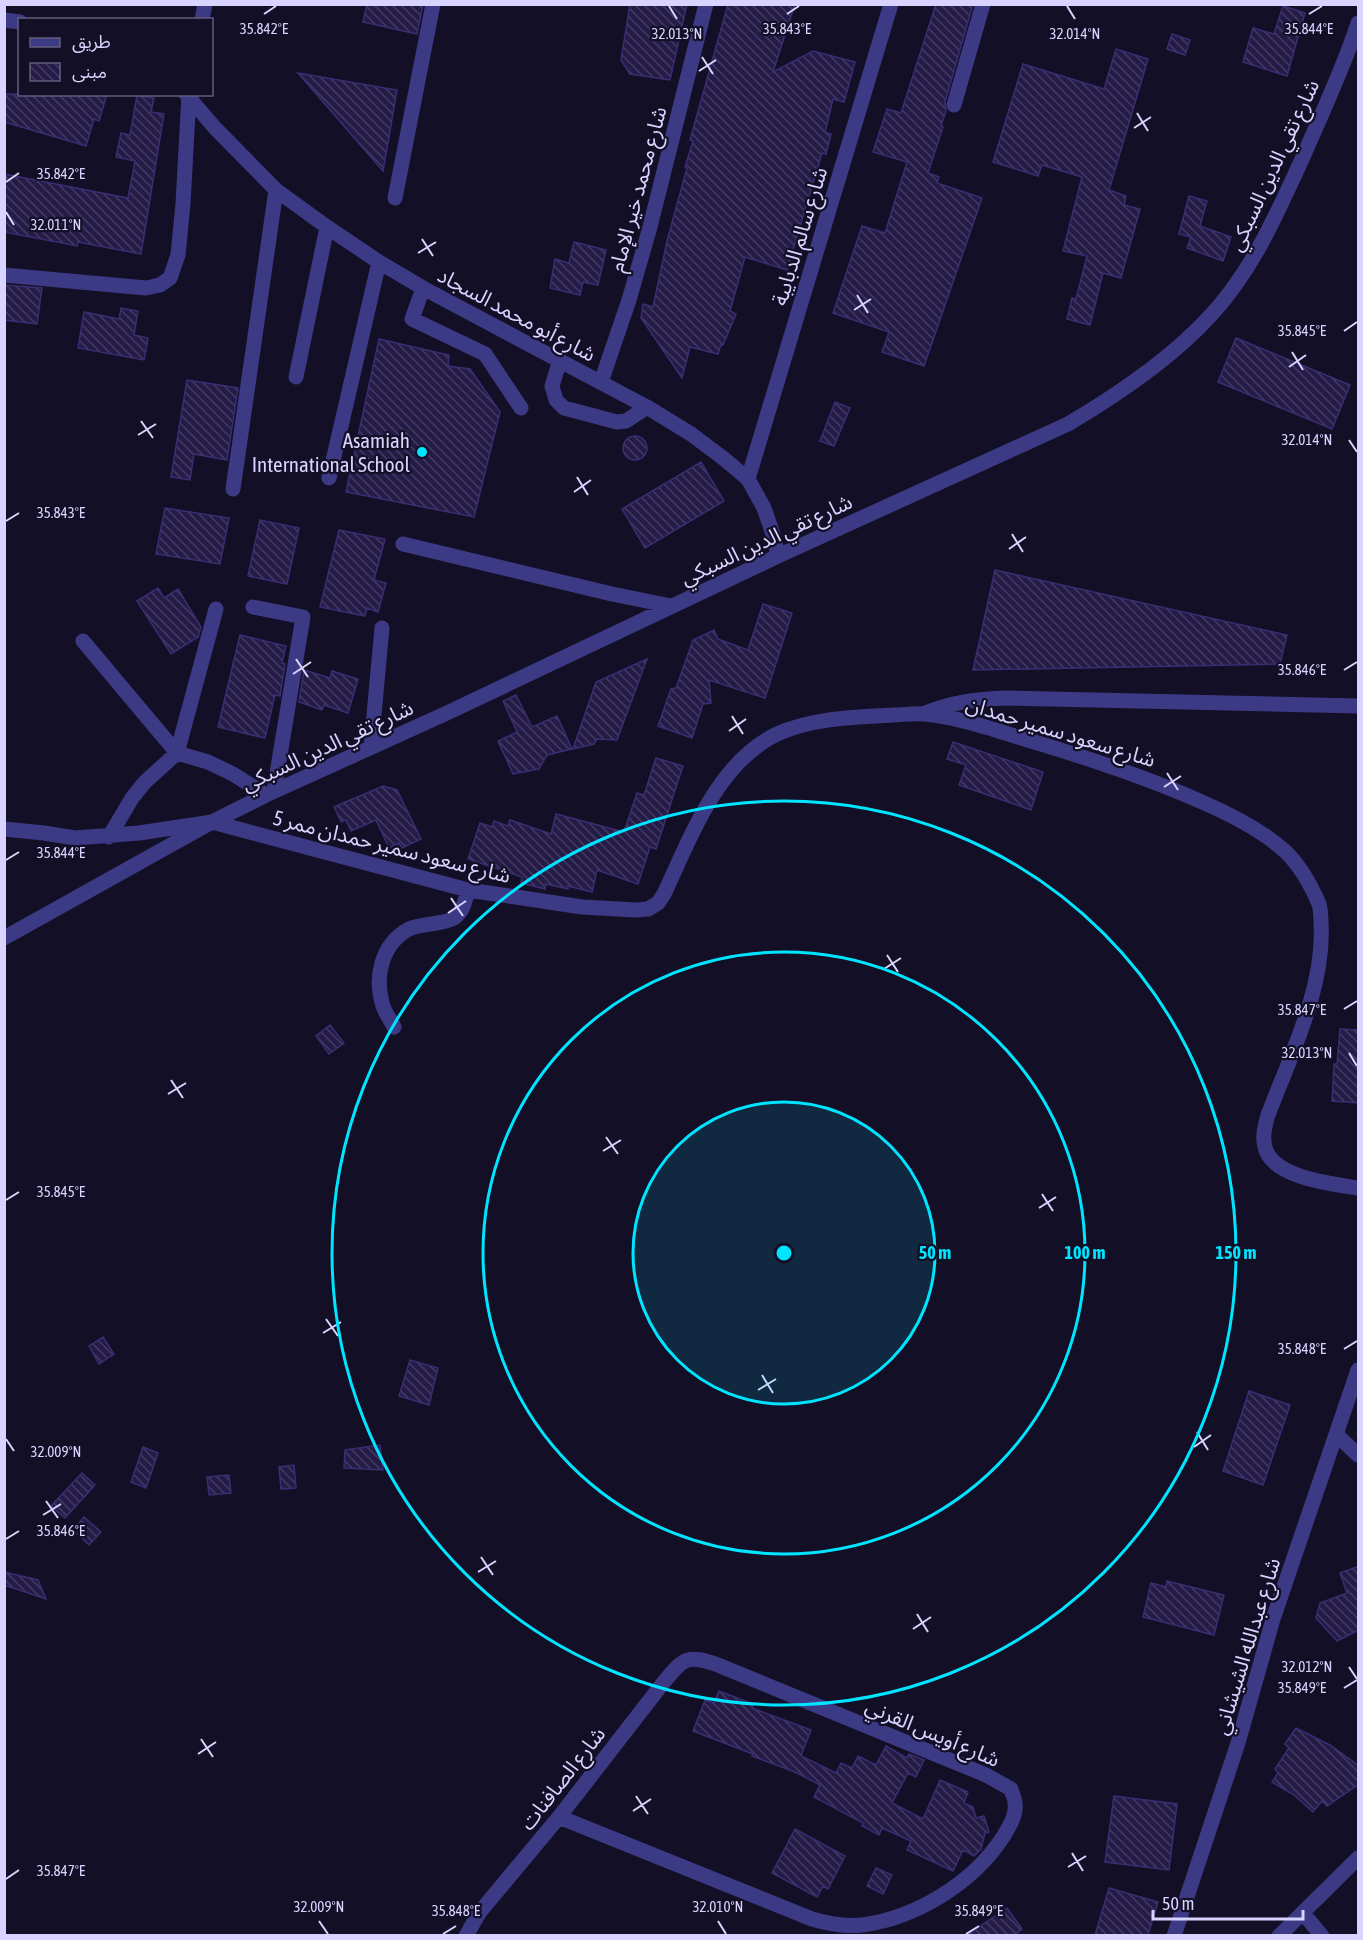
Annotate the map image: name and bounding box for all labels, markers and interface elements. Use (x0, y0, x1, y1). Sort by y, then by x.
legend (18, 18, 213, 96)
text: 35.842°E (240, 20, 289, 37)
text: 35.843°E (763, 20, 812, 37)
text: 35.844°E (1285, 20, 1334, 37)
text: 32.013°N (652, 25, 702, 42)
text: 32.014°N (1050, 25, 1100, 42)
text: طريق (72, 31, 111, 53)
text: مبنى (72, 61, 107, 83)
street label: شارع تقي الدين السبكي (1223, 75, 1328, 257)
street label: شارع محمد خير الإمام (603, 104, 675, 276)
street label: شارع سالم الدبايبة (767, 164, 835, 309)
text: 35.842°E (37, 165, 86, 182)
text: 32.011°N (31, 216, 81, 233)
street label: شارع أبو محمد السجاد (432, 262, 600, 369)
text: 35.845°E (1278, 322, 1327, 339)
place label: Asamiah International School (252, 428, 410, 476)
text: 32.014°N (1282, 431, 1332, 448)
marker: Asamiah International School (415, 445, 429, 459)
street label: شارع تقي الدين السبكي (676, 489, 858, 594)
text: 35.843°E (37, 504, 86, 521)
text: 35.846°E (1278, 661, 1327, 678)
street label: شارع سعود سمير حمدان (962, 691, 1159, 775)
street label: شارع تقي الدين السبكي (237, 695, 419, 800)
street label: شارع سعود سمير حمدان ممر 5 (270, 805, 513, 891)
text: 35.844°E (37, 844, 86, 861)
text: 35.847°E (1278, 1001, 1327, 1018)
text: 32.013°N (1282, 1044, 1332, 1061)
text: 35.845°E (37, 1183, 86, 1200)
text: 50 m (919, 1242, 951, 1263)
text: 100 m (1065, 1242, 1105, 1263)
text: 150 m (1216, 1242, 1256, 1263)
centre of rings (774, 1243, 794, 1263)
text: 35.848°E (1278, 1340, 1327, 1357)
text: 32.009°N (31, 1443, 81, 1460)
text: 35.846°E (37, 1522, 86, 1539)
street label: شارع عبدالله الشيشاني (1208, 1555, 1289, 1739)
text: 32.012°N (1282, 1658, 1332, 1675)
text: 35.849°E (1278, 1679, 1327, 1696)
street label: شارع أويس القرني (860, 1693, 1004, 1776)
street label: شارع الصافنات (514, 1722, 613, 1837)
text: 35.847°E (37, 1862, 86, 1879)
scale bar (1153, 1883, 1303, 1921)
text: 50 m (1162, 1893, 1194, 1914)
text: 32.009°N (294, 1898, 344, 1915)
text: 32.010°N (693, 1898, 743, 1915)
text: 35.848°E (432, 1902, 481, 1919)
text: 35.849°E (955, 1902, 1004, 1919)

